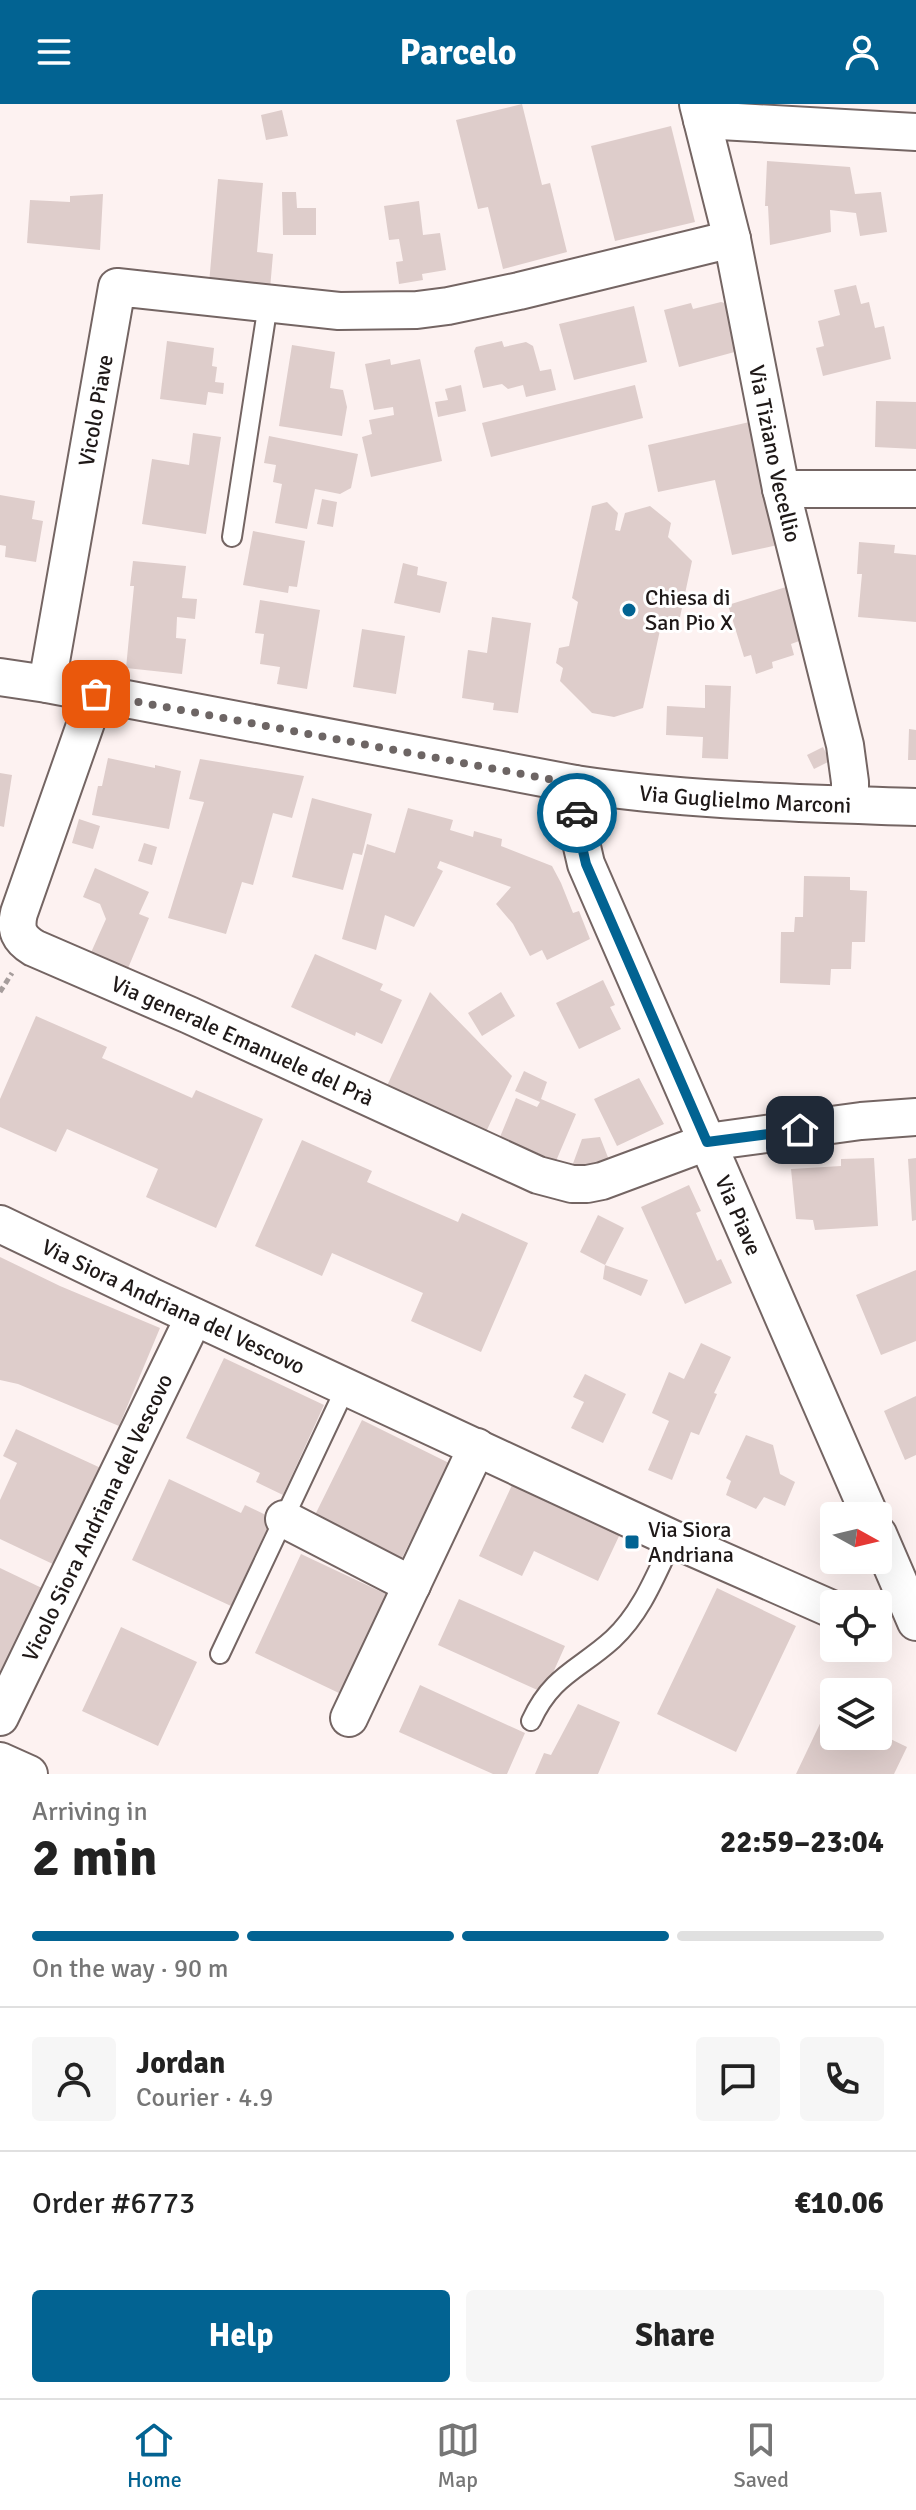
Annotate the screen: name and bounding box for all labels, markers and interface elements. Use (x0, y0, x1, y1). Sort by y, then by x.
icon: menu (32, 30, 76, 74)
text: Parcelo (399, 30, 517, 75)
icon: person (840, 30, 884, 74)
street label: Vicolo Piave (72, 352, 118, 468)
street label: Via Tiziano Vecellio (743, 363, 807, 545)
place label: Chiesa di San Pio X (645, 584, 733, 636)
marker: Chiesa di San Pio X (620, 601, 638, 619)
pin (62, 660, 130, 728)
icon: bag (74, 672, 118, 716)
courier (537, 773, 617, 853)
street label: Via Guglielmo Marconi (638, 779, 852, 818)
icon: car (555, 791, 599, 835)
street label: Via generale Emanuele del Prà (107, 970, 378, 1111)
pin (766, 1096, 834, 1164)
icon: home (778, 1108, 822, 1152)
street label: Via Piave (710, 1171, 768, 1259)
street label: Via Siora Andriana del Vescovo (38, 1233, 309, 1380)
street label: Vicolo Siora Andriana del Vescovo (16, 1369, 178, 1665)
north arrow (820, 1502, 892, 1574)
map controls (820, 1502, 892, 1750)
place label: Via Siora Andriana (648, 1516, 734, 1568)
marker: Via Siora Andriana (623, 1533, 641, 1551)
button: locate (820, 1590, 892, 1662)
button: layers (820, 1678, 892, 1750)
text: Arriving in (32, 1796, 148, 1828)
text: 22:59–23:04 (720, 1824, 884, 1861)
text: 2 min (32, 1826, 158, 1890)
text: On the way · 90 m (32, 1953, 228, 1985)
button: person (32, 2037, 116, 2121)
button: chat (696, 2037, 780, 2121)
button: phone (800, 2037, 884, 2121)
text: Jordan (136, 2045, 225, 2082)
text: Courier · 4.9 (136, 2082, 273, 2114)
text: Order #6773 (32, 2185, 195, 2222)
text: €10.06 (794, 2185, 884, 2222)
button: Help (32, 2290, 450, 2382)
button: Share (466, 2290, 884, 2382)
tab: Home (127, 2418, 182, 2493)
tab: Map (436, 2418, 480, 2493)
tab: Saved (734, 2418, 789, 2493)

